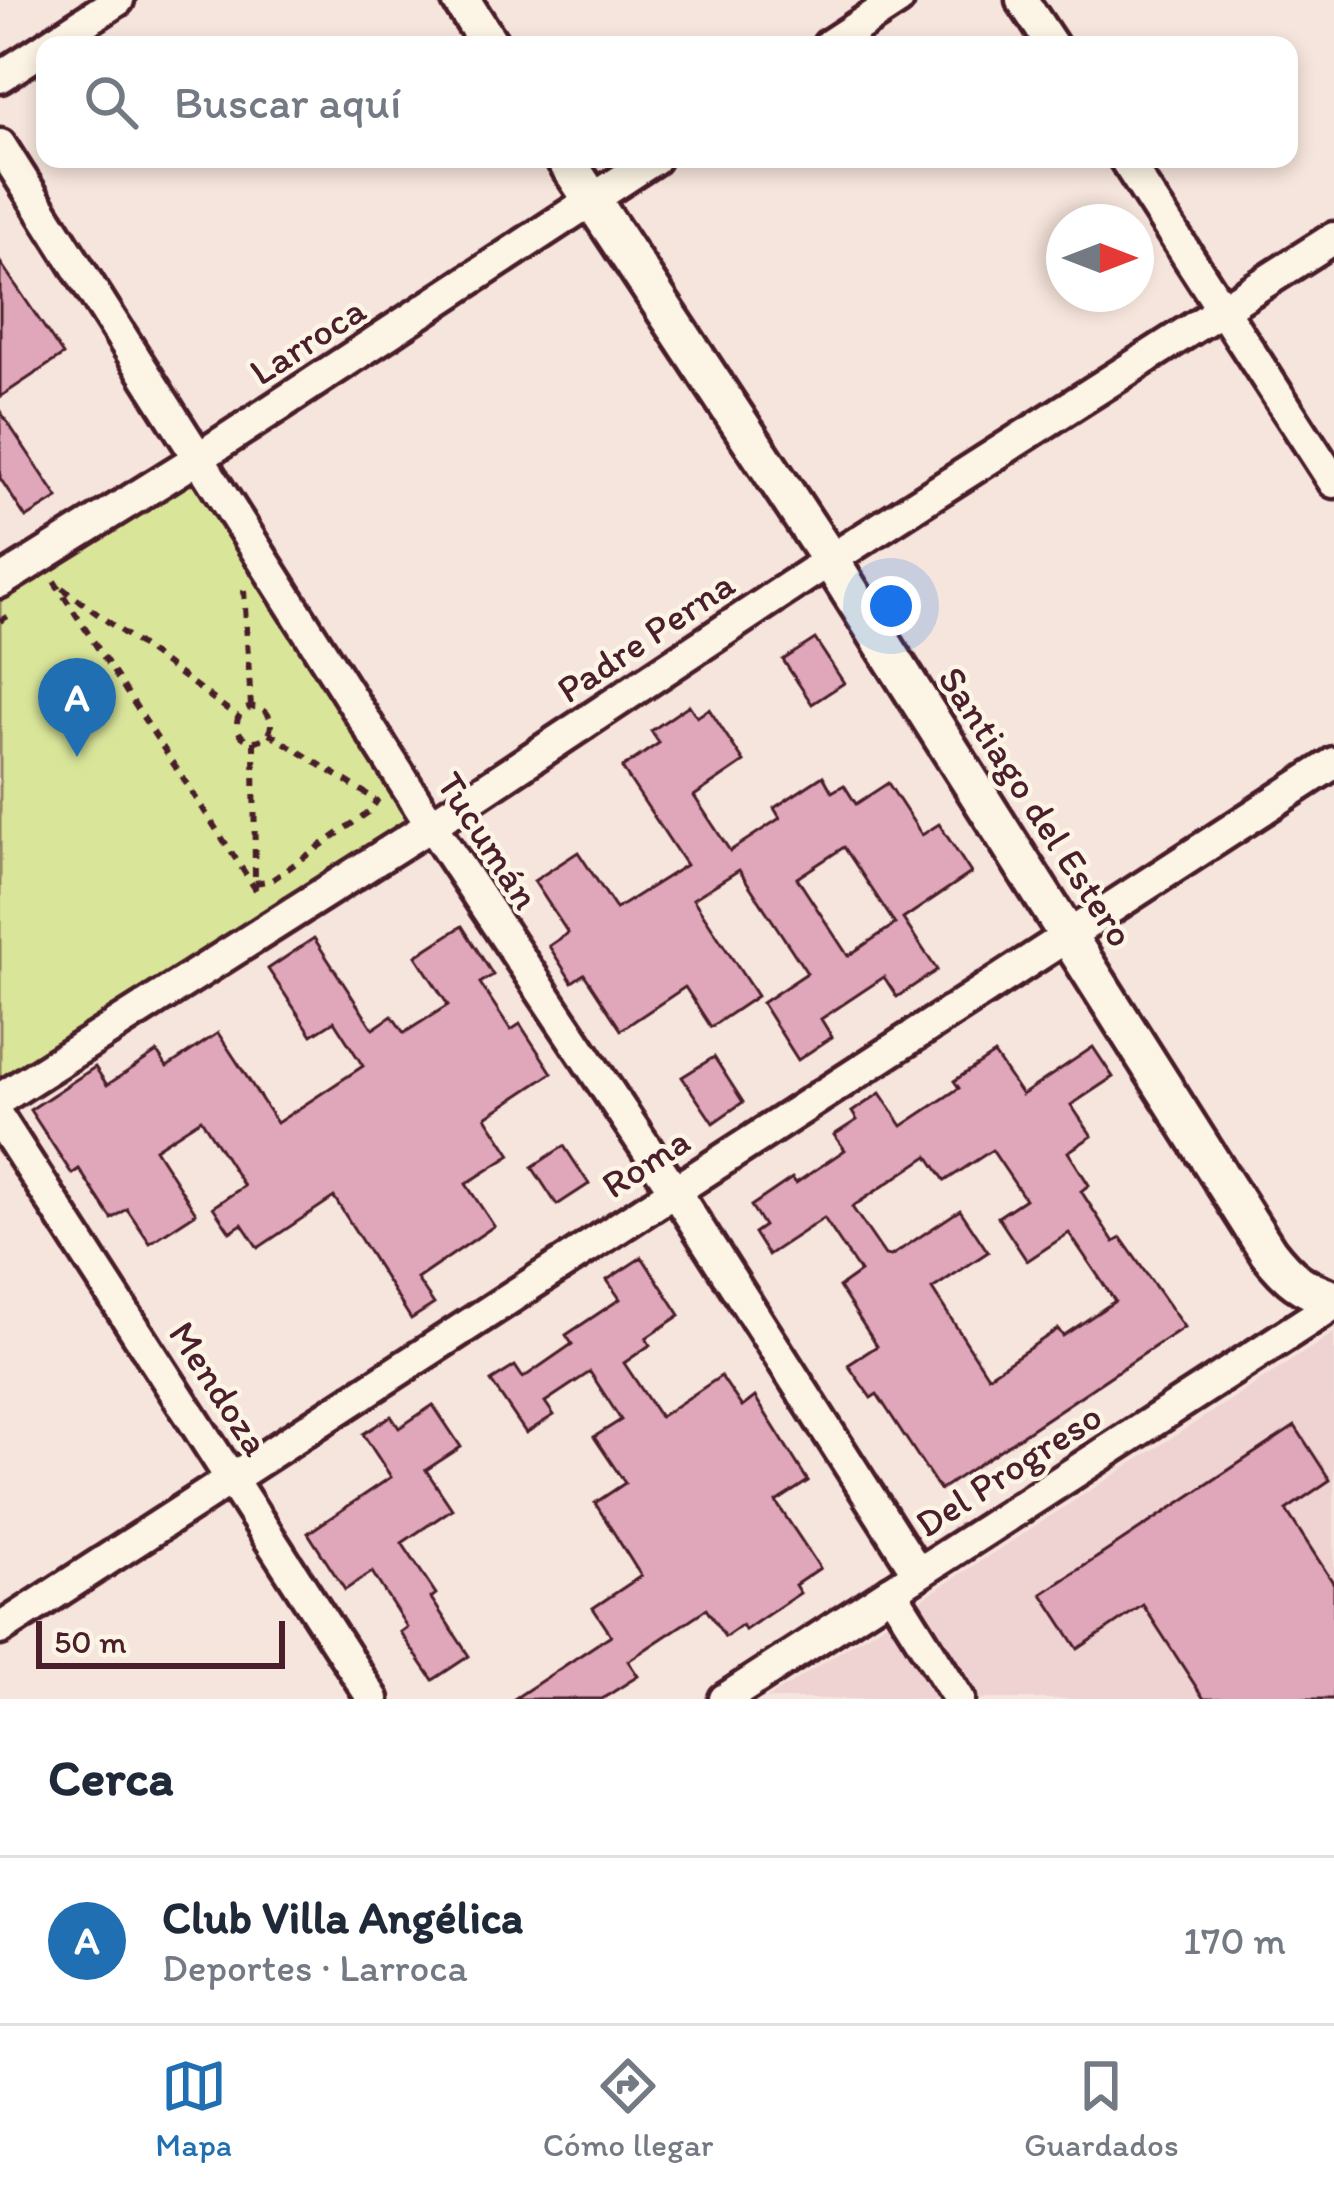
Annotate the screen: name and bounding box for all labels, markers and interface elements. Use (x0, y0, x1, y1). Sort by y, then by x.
search box (36, 36, 1298, 168)
icon: search (78, 69, 144, 135)
text: Buscar aquí (174, 75, 401, 129)
north arrow (1046, 204, 1154, 312)
street label: Larroca (241, 286, 374, 395)
street label: Padre Perna (548, 560, 743, 713)
your location (861, 576, 921, 636)
street label: Santiago del Estero (928, 657, 1145, 955)
pin: A (38, 658, 116, 757)
street label: Tucumán (427, 763, 550, 918)
street label: Roma (593, 1117, 698, 1208)
street label: Mendoza (159, 1312, 280, 1464)
street label: Del Progreso (906, 1392, 1110, 1547)
scale bar (36, 1615, 285, 1668)
text: 50 m (54, 1622, 127, 1661)
text: Cerca (48, 1747, 174, 1808)
text: Club Villa Angélica (162, 1890, 523, 1944)
text: A (75, 1917, 99, 1964)
text: 170 m (1183, 1917, 1286, 1964)
text: Deportes · Larroca (162, 1944, 468, 1991)
tab: Mapa (155, 2053, 232, 2164)
tab: Cómo llegar (543, 2053, 714, 2164)
tab: Guardados (1024, 2053, 1179, 2164)

